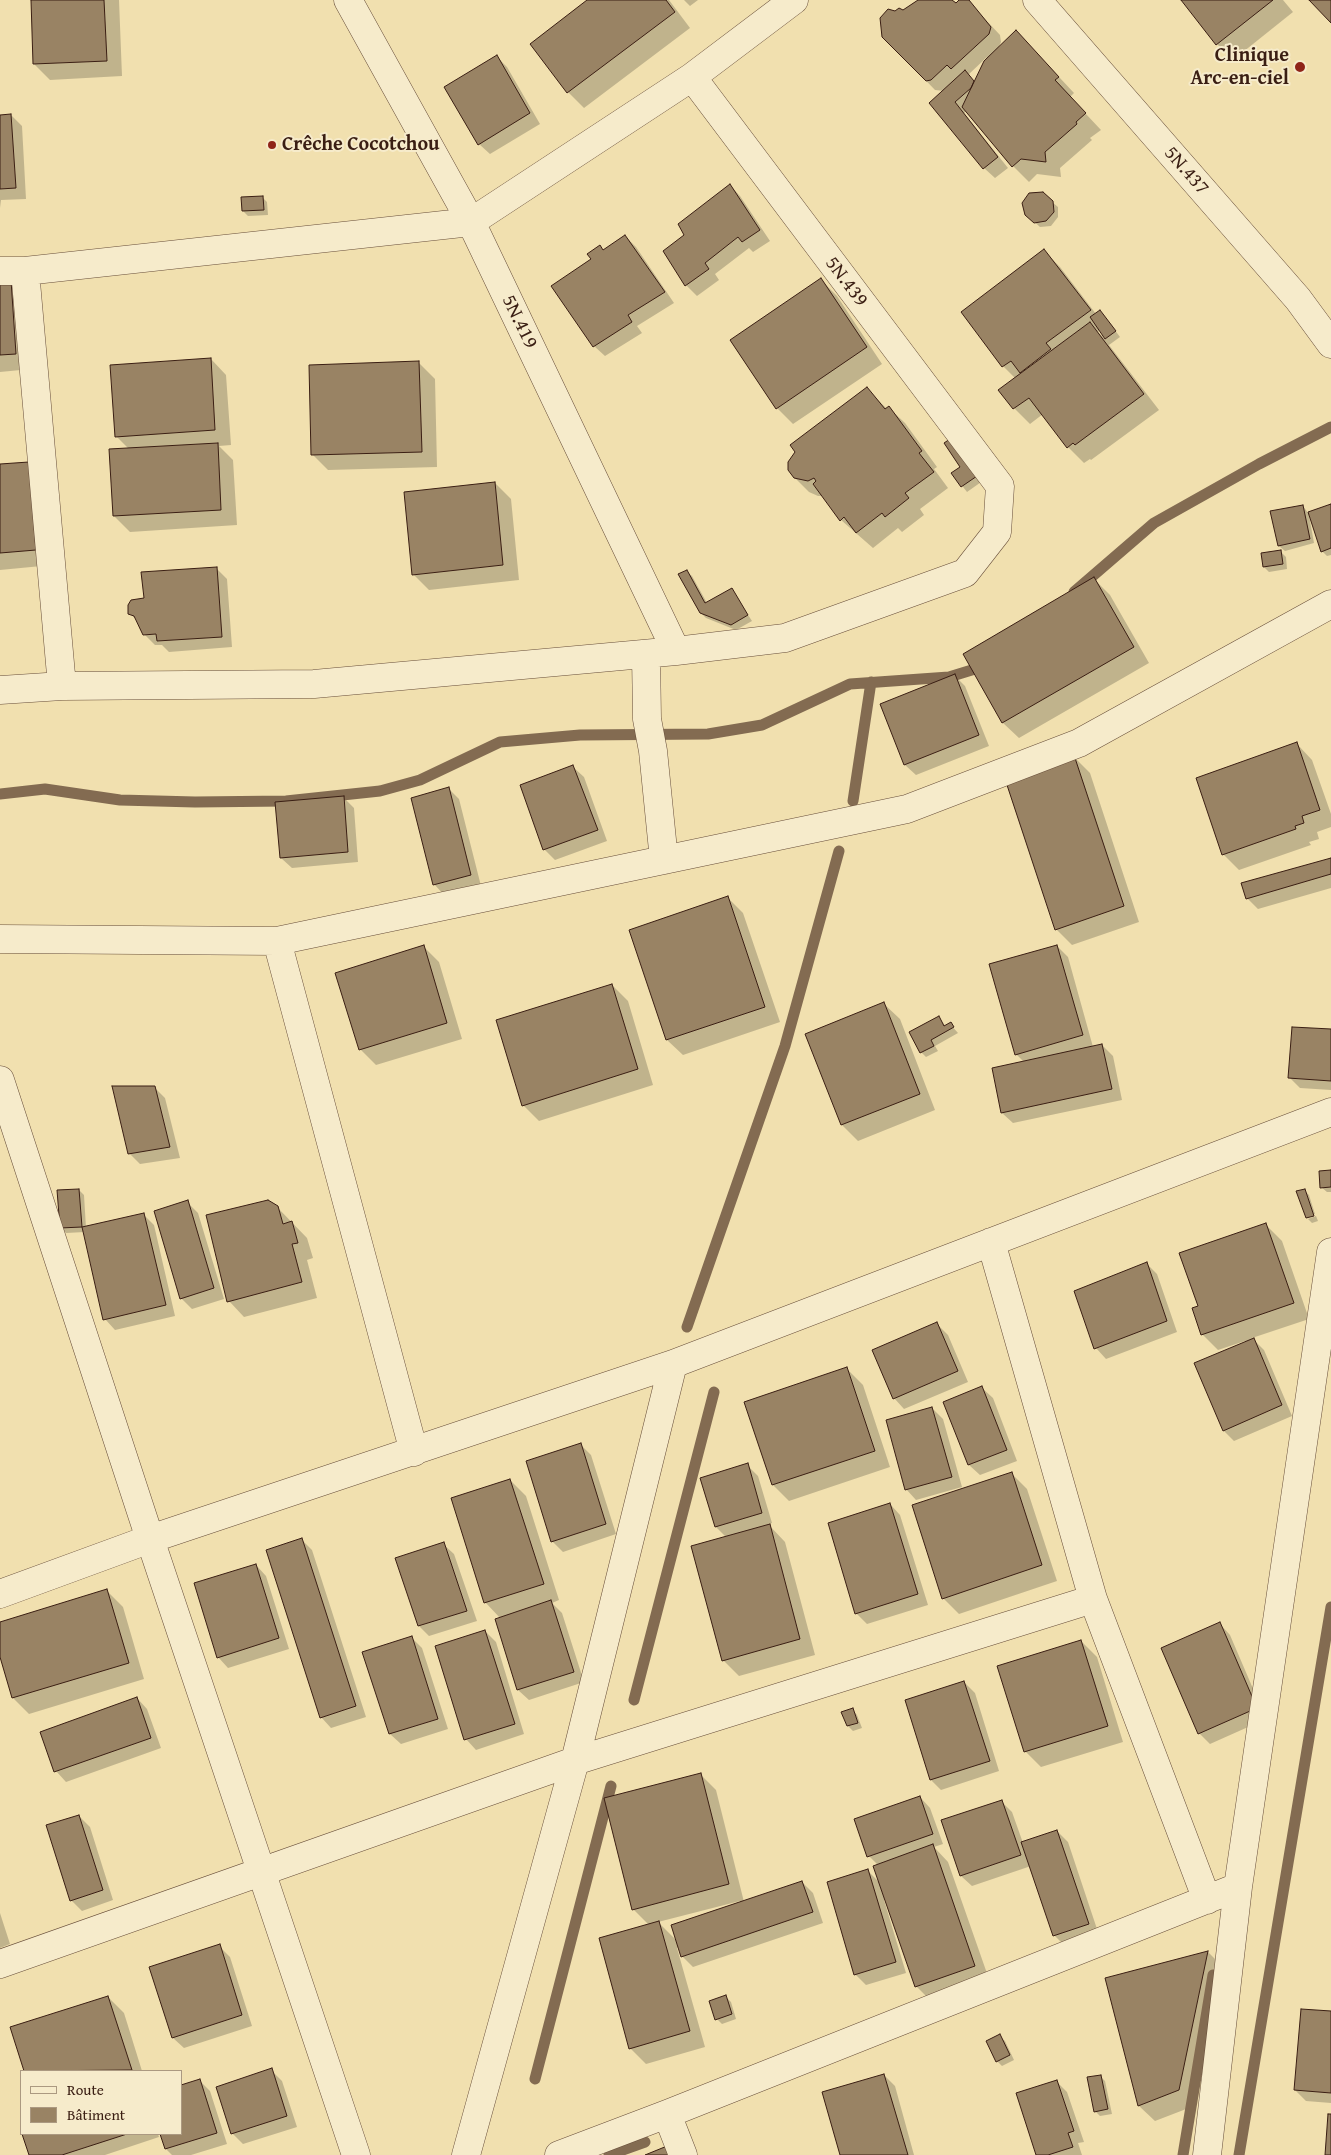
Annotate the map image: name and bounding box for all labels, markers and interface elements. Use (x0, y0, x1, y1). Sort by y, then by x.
place label: Clinique Arc-en-ciel (1191, 44, 1289, 91)
marker: Clinique Arc-en-ciel (1293, 60, 1307, 74)
place label: Crêche Cocotchou (282, 133, 440, 157)
marker: Crêche Cocotchou (266, 139, 278, 151)
street label: 5N.437 (1158, 142, 1214, 200)
street label: 5N.439 (819, 252, 873, 312)
street label: 5N.419 (496, 291, 542, 353)
legend (20, 2070, 182, 2135)
text: Route (67, 2079, 104, 2100)
text: Bâtiment (67, 2104, 125, 2125)

